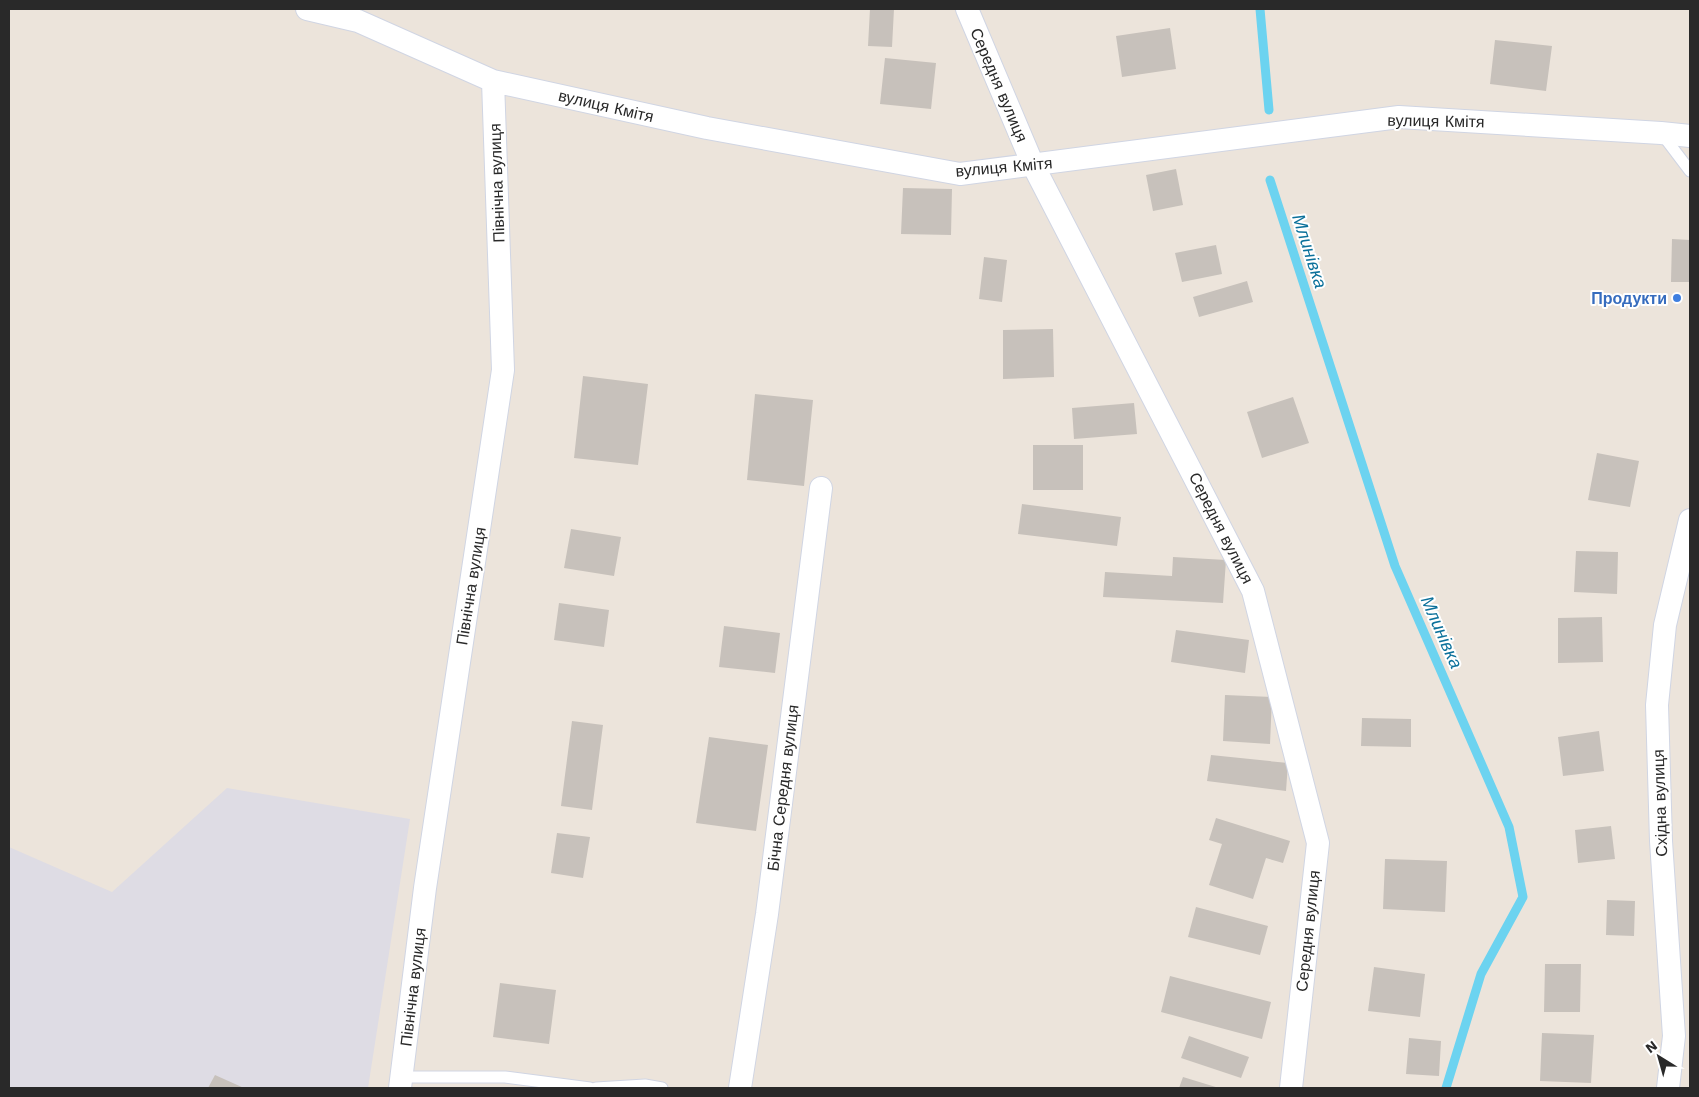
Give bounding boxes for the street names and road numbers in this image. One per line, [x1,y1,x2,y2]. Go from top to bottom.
street label: Середня вулиця [966,25,1032,145]
street label: вулиця Кмітя [556,86,656,126]
street label: вулиця Кмітя [1387,111,1485,131]
street label: Північна вулиця [485,123,509,243]
street label: вулиця Кмітя [955,153,1053,181]
street label: Середня вулиця [1185,469,1257,587]
street label: Північна вулиця [452,526,490,646]
street label: Бічна Середня вулиця [763,704,803,872]
street label: Східна вулиця [1649,749,1671,857]
street label: Середня вулиця [1292,869,1324,993]
street label: Північна вулиця [396,927,430,1047]

